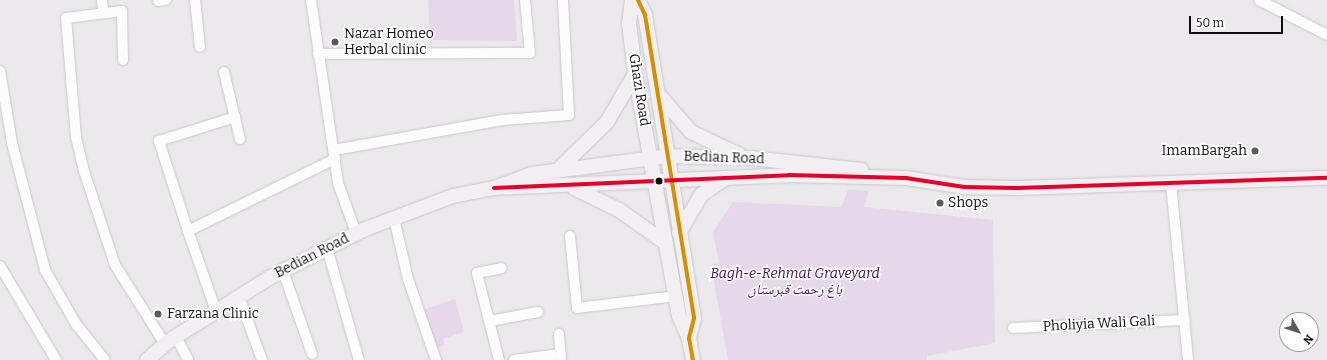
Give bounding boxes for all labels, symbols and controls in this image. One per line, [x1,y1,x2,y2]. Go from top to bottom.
scale bar [1191,8,1285,34]
text: 50 m [1196,16,1224,30]
place label: Nazar Homeo Herbal clinic [344,26,434,58]
marker: Nazar Homeo Herbal clinic [329,36,341,48]
street label: Ghazi Road [625,53,653,127]
place label: ImamBargah [1161,143,1247,159]
marker: ImamBargah [1250,146,1260,156]
street label: Bedian Road [683,148,765,168]
unlabelled marker [654,176,664,186]
place label: Shops [948,195,988,211]
marker: Shops [935,198,945,208]
street label: Bedian Road [272,230,352,282]
park label: Bagh-e-Rehmat Graveyard باغ رحمت قبرستان [710,266,880,298]
place label: Farzana Clinic [167,306,259,322]
marker: Farzana Clinic [152,308,164,320]
north arrow [1279,312,1319,352]
street label: Pholiyia Wali Gali [1042,313,1156,335]
text: N [1300,332,1316,347]

